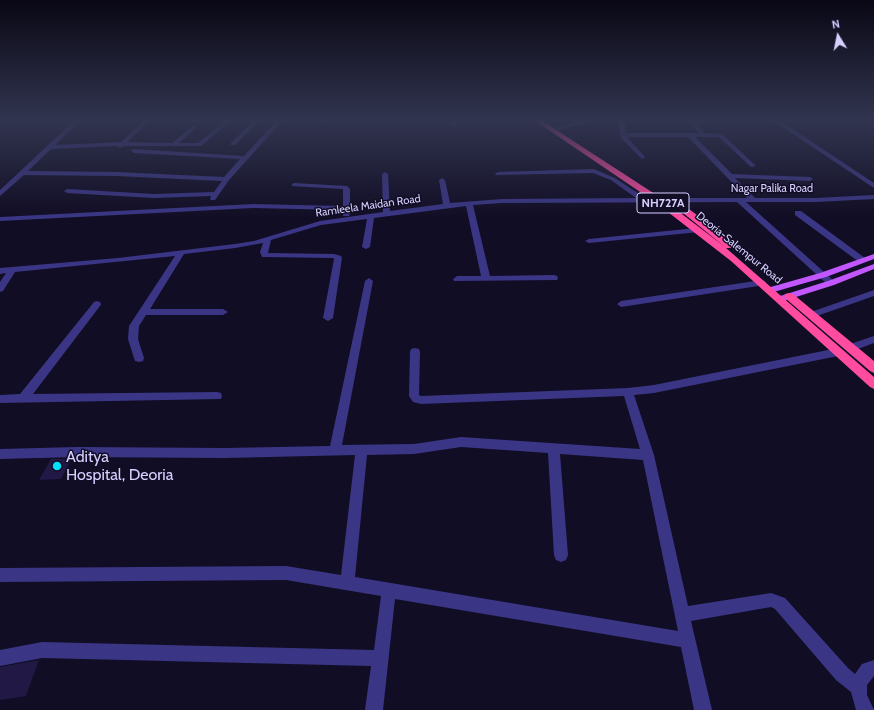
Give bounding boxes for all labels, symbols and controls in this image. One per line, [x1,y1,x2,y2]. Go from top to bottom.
north arrow [818,16,858,56]
text: N [831,17,841,32]
street label: Nagar Palika Road [731,182,813,196]
street label: Ramleela Maidan Road [315,192,421,220]
road number: NH727A [637,193,689,213]
street label: Deoria-Salempur Road [693,209,785,287]
place label: Aditya Hospital, Deoria [66,447,173,485]
marker: Aditya Hospital, Deoria [51,460,63,472]

